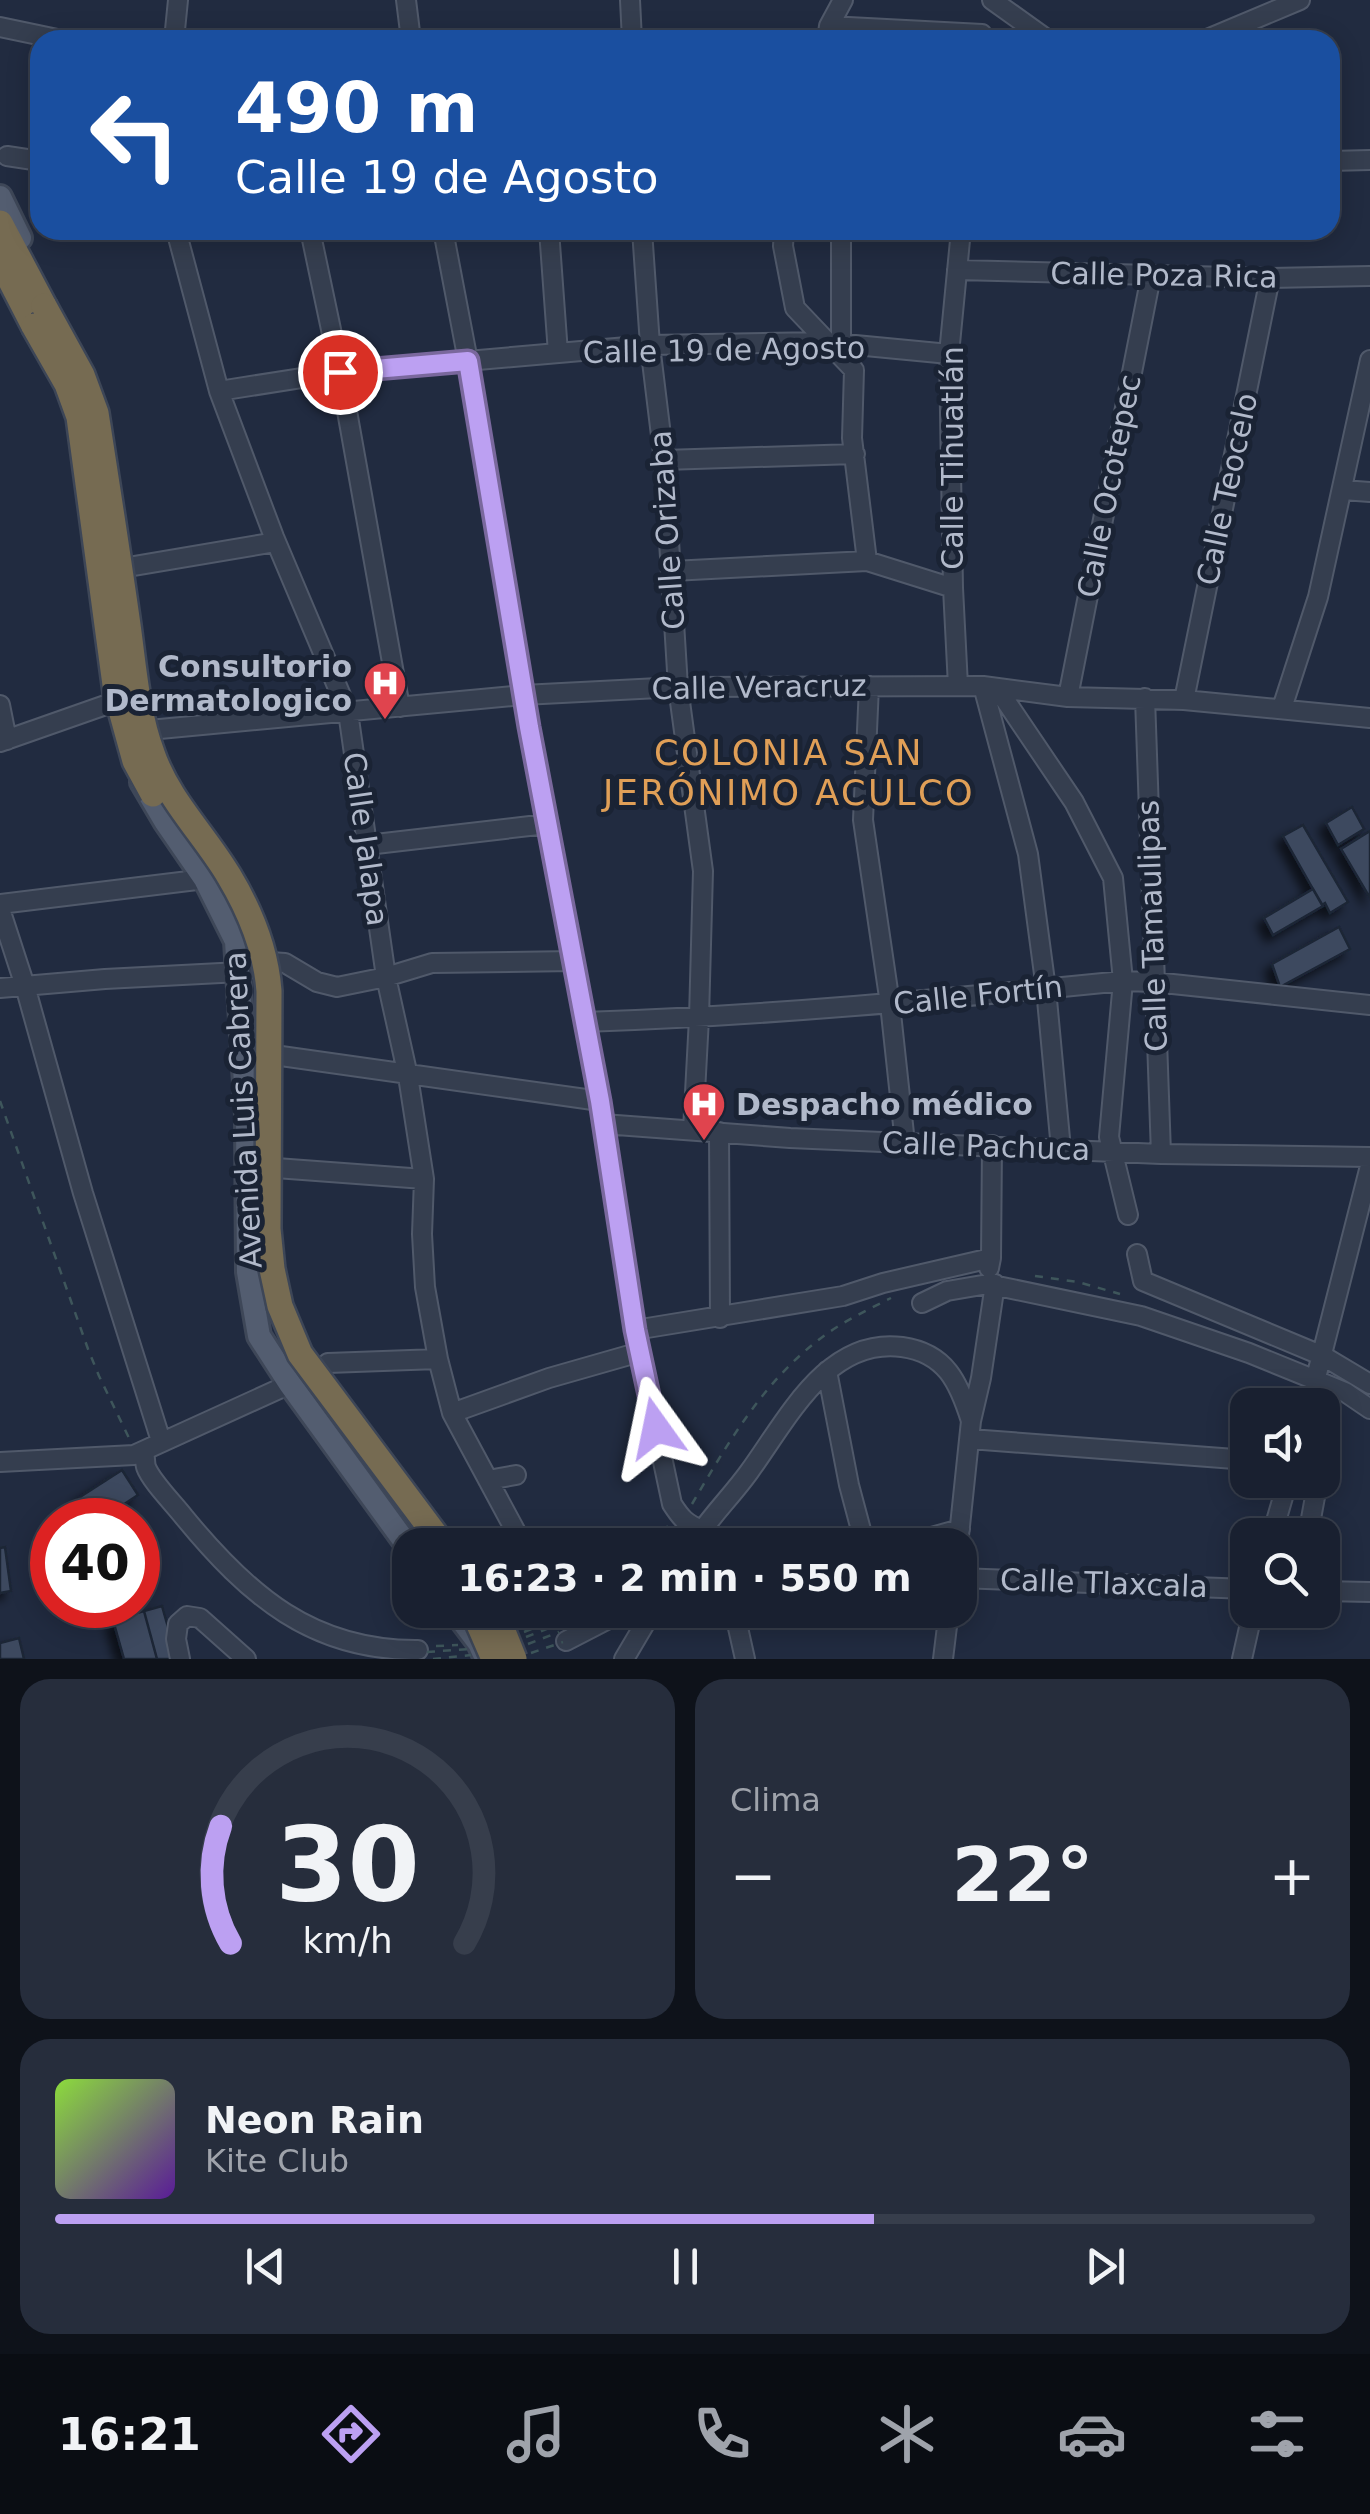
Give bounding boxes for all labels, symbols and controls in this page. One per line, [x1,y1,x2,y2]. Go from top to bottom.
text: 490 m [235,67,478,149]
icon: left [70,70,200,200]
text: Calle 19 de Agosto [235,151,659,204]
street label: Calle Poza Rica [1050,256,1278,294]
pin [298,330,383,415]
street label: Calle 19 de Agosto [583,330,865,370]
icon: arrive [313,345,368,400]
street label: Calle Tihuatlán [935,346,970,570]
street label: Calle Ocotepec [1070,371,1148,601]
street label: Calle Teocelo [1190,390,1264,588]
street label: Calle Orizaba [643,429,691,631]
place label: Consultorio Dermatologico [104,649,352,718]
hospital icon: Consultorio Dermatologico [362,660,408,721]
street label: Calle Veracruz [651,668,867,706]
district label: COLONIA SAN JERÓNIMO ACULCO [601,733,975,813]
street label: Calle Jalapa [336,750,396,928]
street label: Calle Tamaulipas [1130,799,1174,1053]
street label: Avenida Luis Cabrera [217,951,269,1269]
street label: Calle Fortín [892,969,1064,1021]
hospital icon: Despacho médico [681,1081,727,1142]
place label: Despacho médico [736,1087,1033,1122]
street label: Calle Pachuca [881,1125,1091,1167]
position arrow [604,1376,708,1480]
map controls [1230,1388,1340,1628]
button: sound [1230,1388,1340,1498]
speed limit sign: 40 [30,1498,160,1628]
button: search [1230,1518,1340,1628]
text: 16:23 · 2 min · 550 m [457,1556,912,1600]
street label: Calle Tlaxcala [1000,1562,1208,1604]
text: Clima [730,1781,821,1819]
text: 30 [275,1804,420,1926]
text: 22° [952,1831,1093,1919]
text: − [730,1844,776,1908]
text: + [1269,1844,1315,1908]
text: km/h [302,1920,393,1961]
text: Neon Rain [205,2098,424,2142]
text: Kite Club [205,2142,349,2180]
icon: previous [238,2239,293,2294]
icon: pause [658,2239,713,2294]
icon: next [1078,2239,1133,2294]
icon: directions [316,2399,386,2469]
icon: music [501,2399,571,2469]
icon: phone [687,2399,757,2469]
icon: climate [872,2399,942,2469]
icon: car [1057,2399,1127,2469]
icon: filters [1242,2399,1312,2469]
text: 16:21 [58,2408,201,2461]

